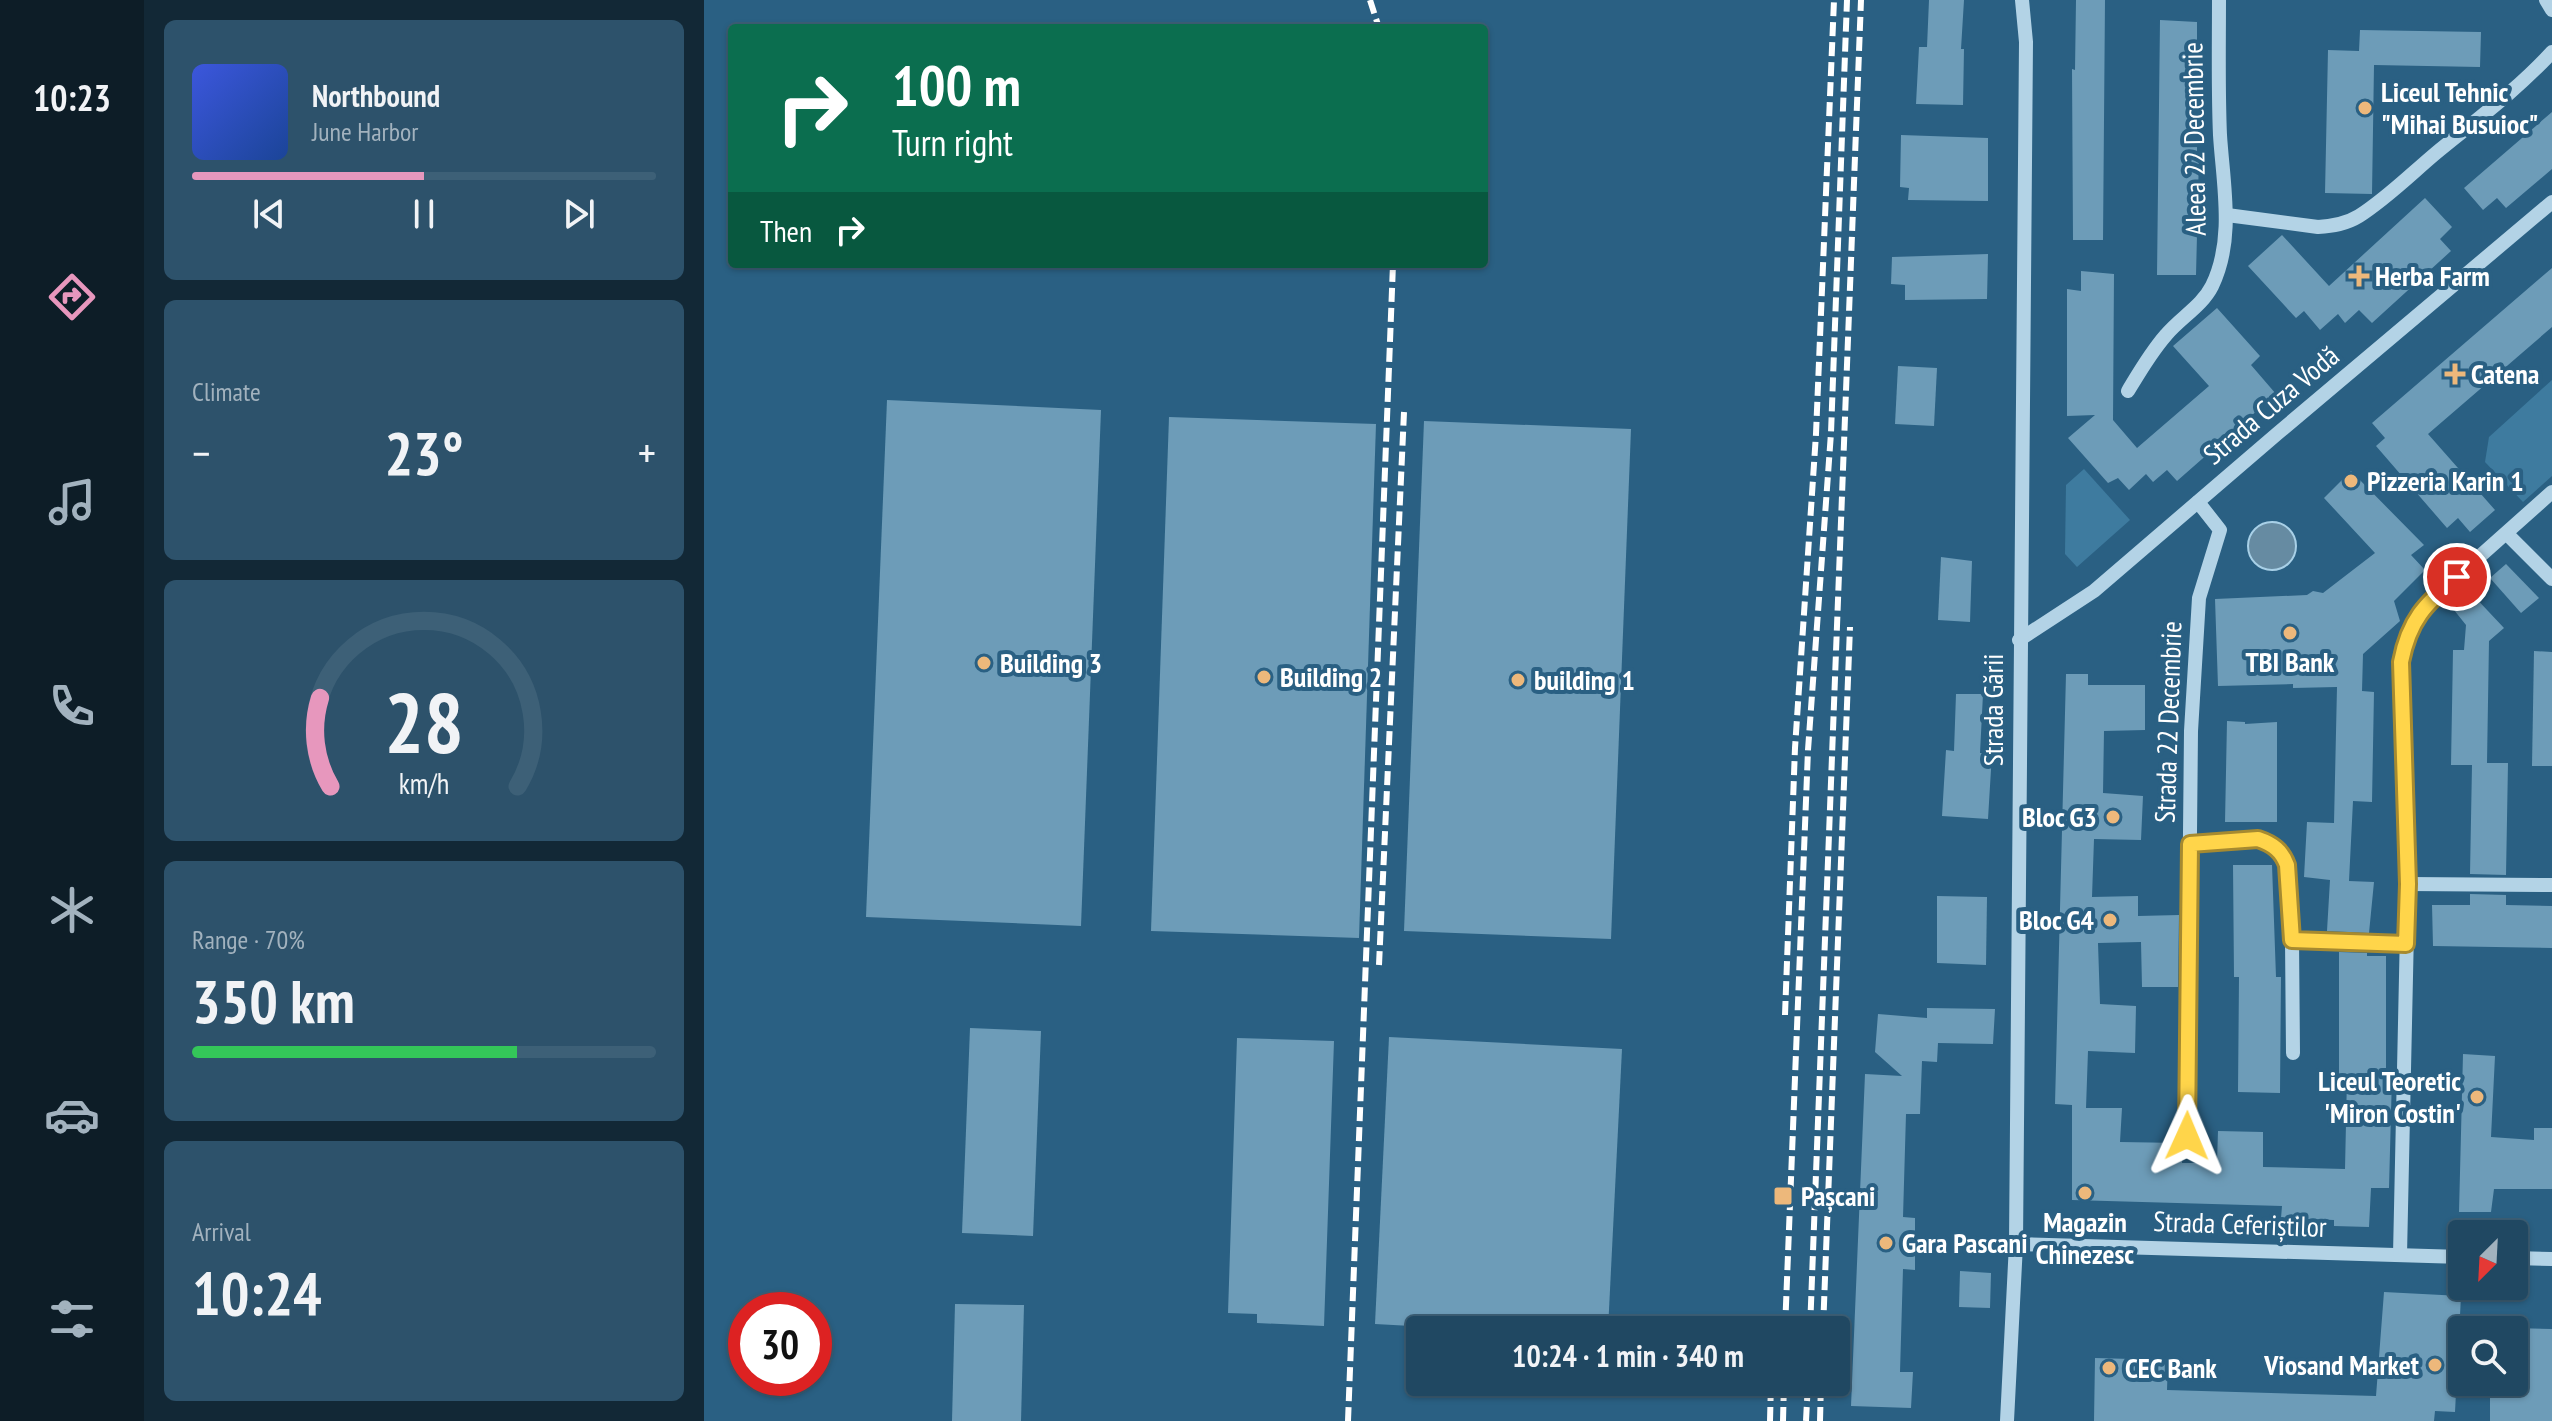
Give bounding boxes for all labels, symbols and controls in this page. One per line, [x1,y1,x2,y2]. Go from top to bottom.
street label: Aleea 22 Decembrie [2173,42,2214,236]
text: 100 m [892,49,1021,121]
icon: right [760,56,864,160]
place label: Liceul Tehnic "Mihai Busuioc" [2381,73,2538,142]
text: 10:23 [33,74,111,121]
text: Northbound [312,76,440,115]
marker: Liceul Tehnic "Mihai Busuioc" [2356,99,2374,117]
text: June Harbor [312,115,418,148]
text: Turn right [892,119,1013,166]
icon: previous [247,192,291,236]
icon: pause [402,192,446,236]
icon: next [557,192,601,236]
icon: right [828,208,872,252]
text: Then [760,211,812,250]
place label: Herba Farm [2375,257,2490,294]
marker: Herba Farm [2350,267,2368,285]
icon: directions [44,269,100,325]
street label: Strada Cuza Vodă [2195,337,2346,472]
place label: Catena [2471,355,2539,392]
marker: Catena [2446,365,2464,383]
text: Climate [192,375,261,408]
text: 23° [384,414,464,492]
text: − [192,424,210,481]
text: + [638,424,656,481]
place label: Pizzeria Karin 1 [2367,462,2524,499]
marker: Pizzeria Karin 1 [2342,472,2360,490]
icon: music [44,474,100,530]
pin [2423,543,2491,611]
icon: arrive [2435,555,2479,599]
street label: Strada 22 Decembrie [2145,621,2190,823]
marker: TBI Bank [2281,624,2299,642]
place label: TBI Bank [2246,643,2335,680]
place label: Building 3 [1000,644,1102,681]
marker: Building 3 [975,654,993,672]
street label: Strada Gării [1974,654,2011,766]
place label: Building 2 [1280,658,1382,695]
place label: building 1 [1534,661,1635,698]
text: 28 [384,667,464,775]
marker: Building 2 [1255,668,1273,686]
marker: building 1 [1509,671,1527,689]
icon: phone [44,678,100,734]
text: km/h [399,765,449,802]
place label: Bloc G3 [2022,798,2097,835]
marker: Bloc G3 [2104,808,2122,826]
icon: climate [44,882,100,938]
place label: Bloc G4 [2019,901,2095,938]
marker: Bloc G4 [2101,911,2119,929]
text: Range · 70% [192,923,305,956]
text: 350 km [192,962,355,1040]
place label: Liceul Teoretic 'Miron Costin' [2318,1062,2461,1131]
icon: car [44,1087,100,1143]
marker: Liceul Teoretic 'Miron Costin' [2468,1088,2486,1106]
position arrow [2145,1094,2229,1178]
place label: Pașcani [1801,1177,1875,1214]
marker: Magazin Chinezesc [2076,1184,2094,1202]
marker: Pașcani [1772,1185,1794,1207]
street label: Strada Ceferiștilor [2153,1202,2328,1245]
place label: Magazin Chinezesc [2036,1203,2134,1272]
text: Arrival [192,1215,251,1248]
north arrow [2448,1220,2528,1300]
map controls [2448,1220,2528,1396]
place label: Gara Pascani [1902,1224,2027,1261]
marker: Gara Pascani [1877,1234,1895,1252]
text: 10:24 [192,1254,322,1332]
icon: filters [44,1291,100,1347]
speed limit sign: 30 [728,1292,832,1396]
button: search [2448,1316,2528,1396]
text: 10:24 · 1 min · 340 m [1512,1336,1744,1375]
place label: Viosand Market [2263,1346,2419,1383]
place label: CEC Bank [2125,1349,2217,1386]
marker: Viosand Market [2426,1356,2444,1374]
marker: CEC Bank [2100,1359,2118,1377]

